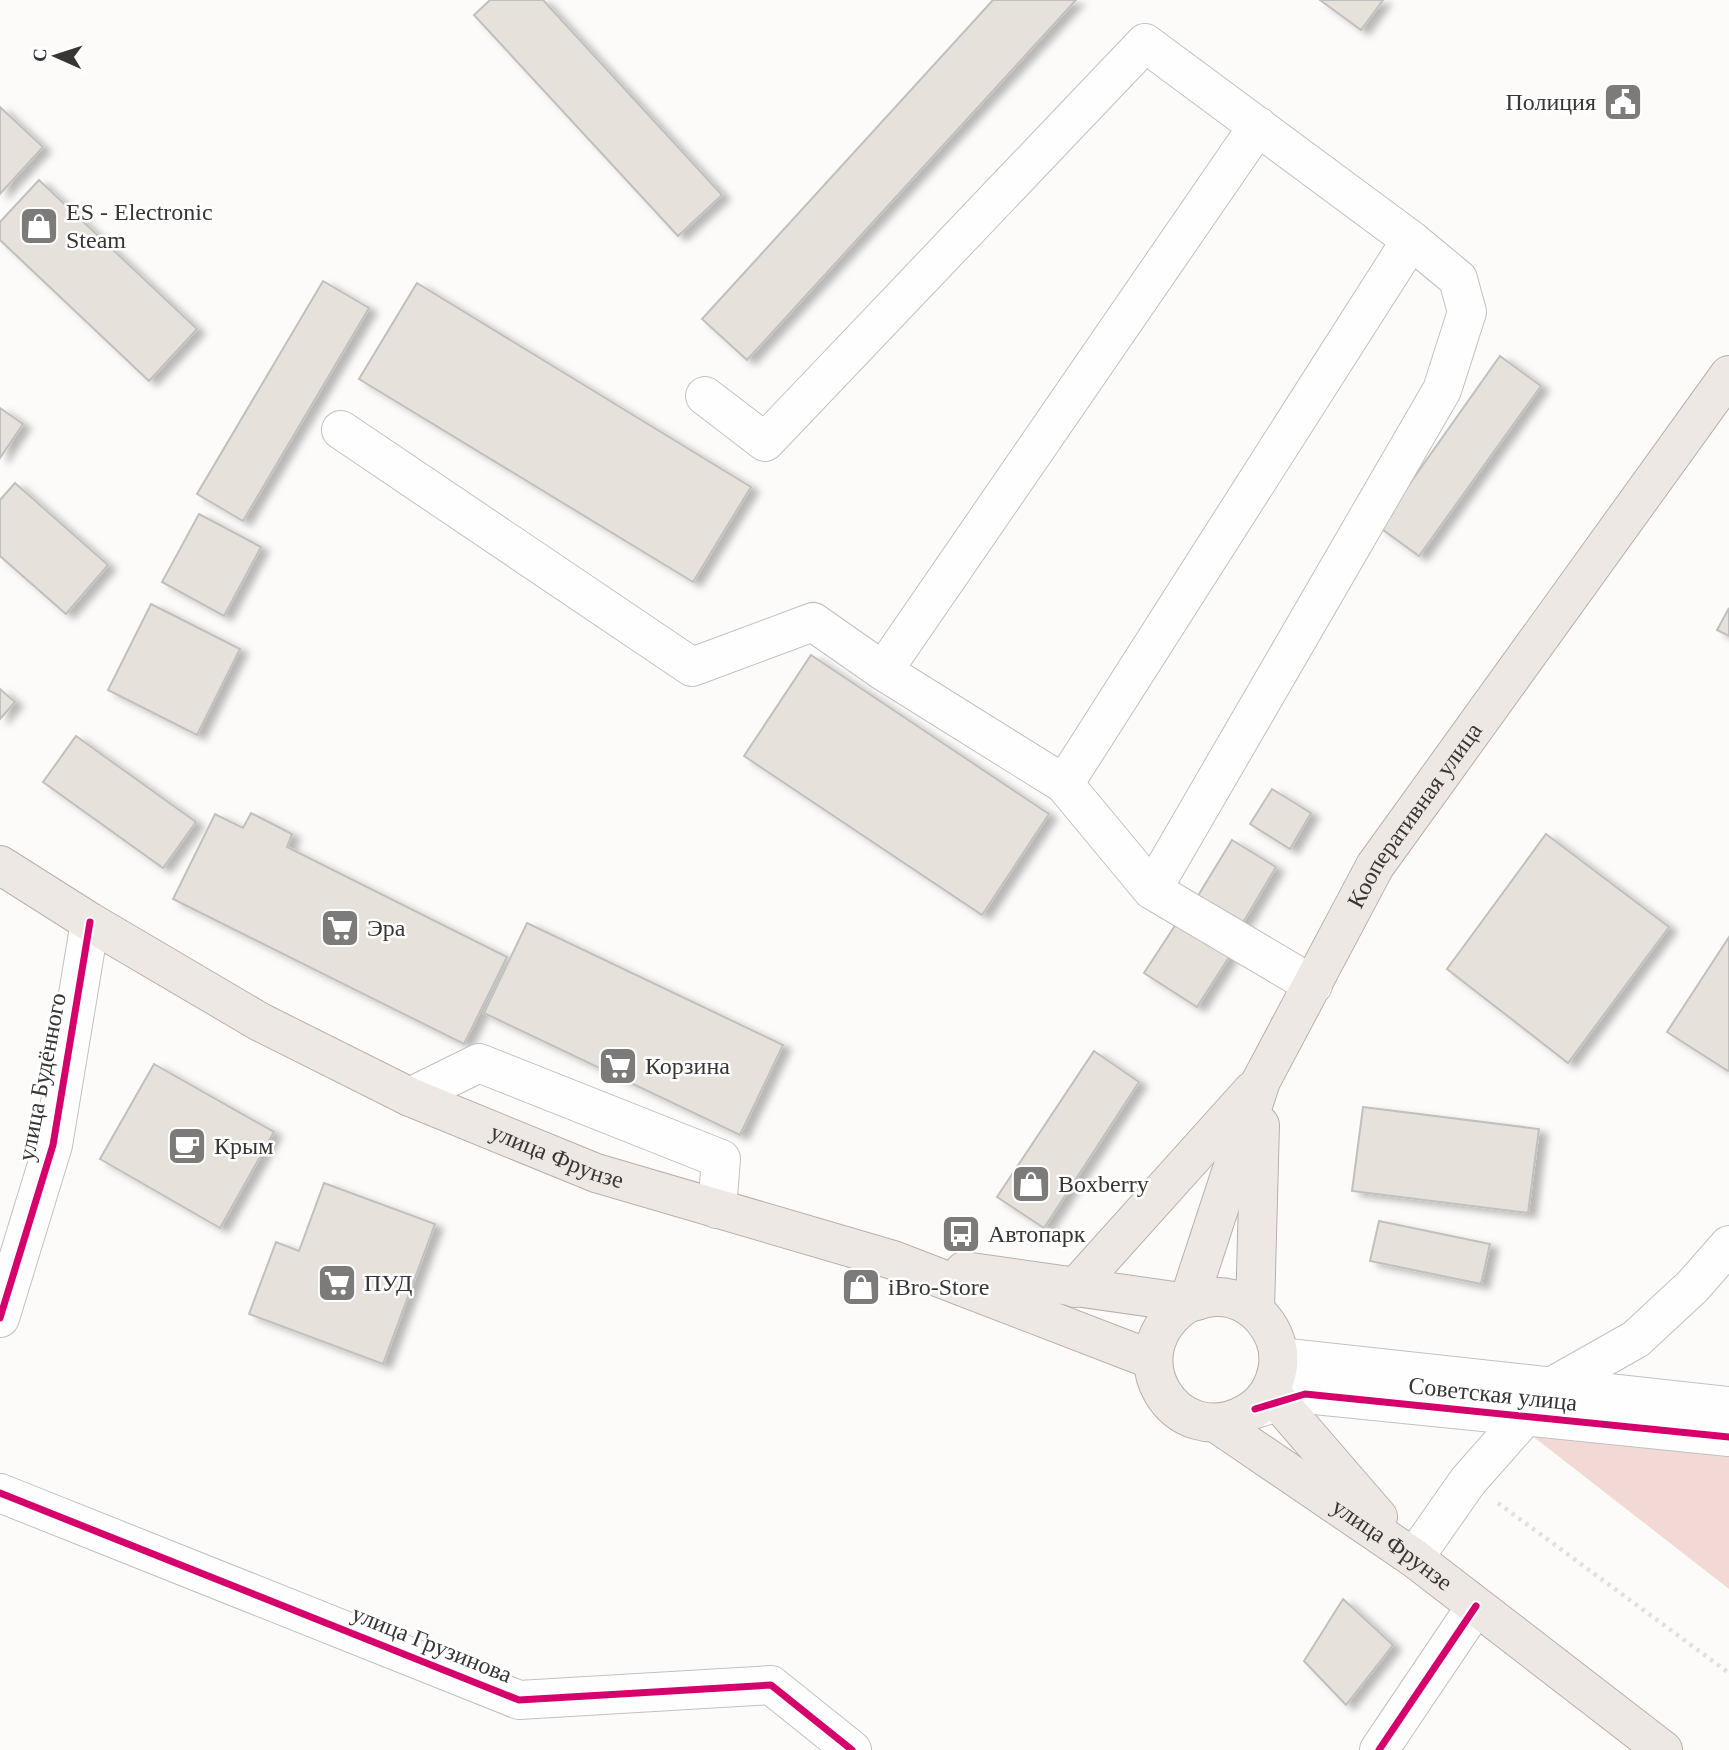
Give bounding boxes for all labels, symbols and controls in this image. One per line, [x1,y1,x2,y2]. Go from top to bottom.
north arrow [21,21,91,91]
text: С [29,48,50,63]
public building icon: Полиция [1602,81,1644,123]
place label: Полиция [1505,89,1596,115]
place label: ES - Electronic Steam [66,199,213,253]
shop icon: ES - Electronic Steam [18,205,60,247]
street label: Кооперативная улица [1342,717,1487,912]
supermarket icon: Эра [319,907,361,949]
place label: Эра [367,915,406,941]
street label: улица Будённого [13,991,71,1163]
supermarket icon: Корзина [597,1045,639,1087]
place label: Корзина [645,1053,730,1079]
street label: улица Фрунзе [487,1118,627,1193]
cafe icon: Крым [166,1125,208,1167]
place label: Крым [214,1133,273,1159]
shop icon: Boxberry [1010,1163,1052,1205]
place label: Boxberry [1058,1171,1149,1197]
bus stop icon: Автопарк [940,1213,982,1255]
place label: Автопарк [988,1221,1086,1247]
supermarket icon: ПУД [316,1262,358,1304]
shop icon: iBro-Store [840,1266,882,1308]
place label: ПУД [364,1270,412,1296]
place label: iBro-Store [888,1274,989,1300]
street label: Советская улица [1407,1372,1579,1416]
street label: улица Фрунзе [1327,1493,1457,1596]
street label: улица Грузинова [348,1600,516,1688]

